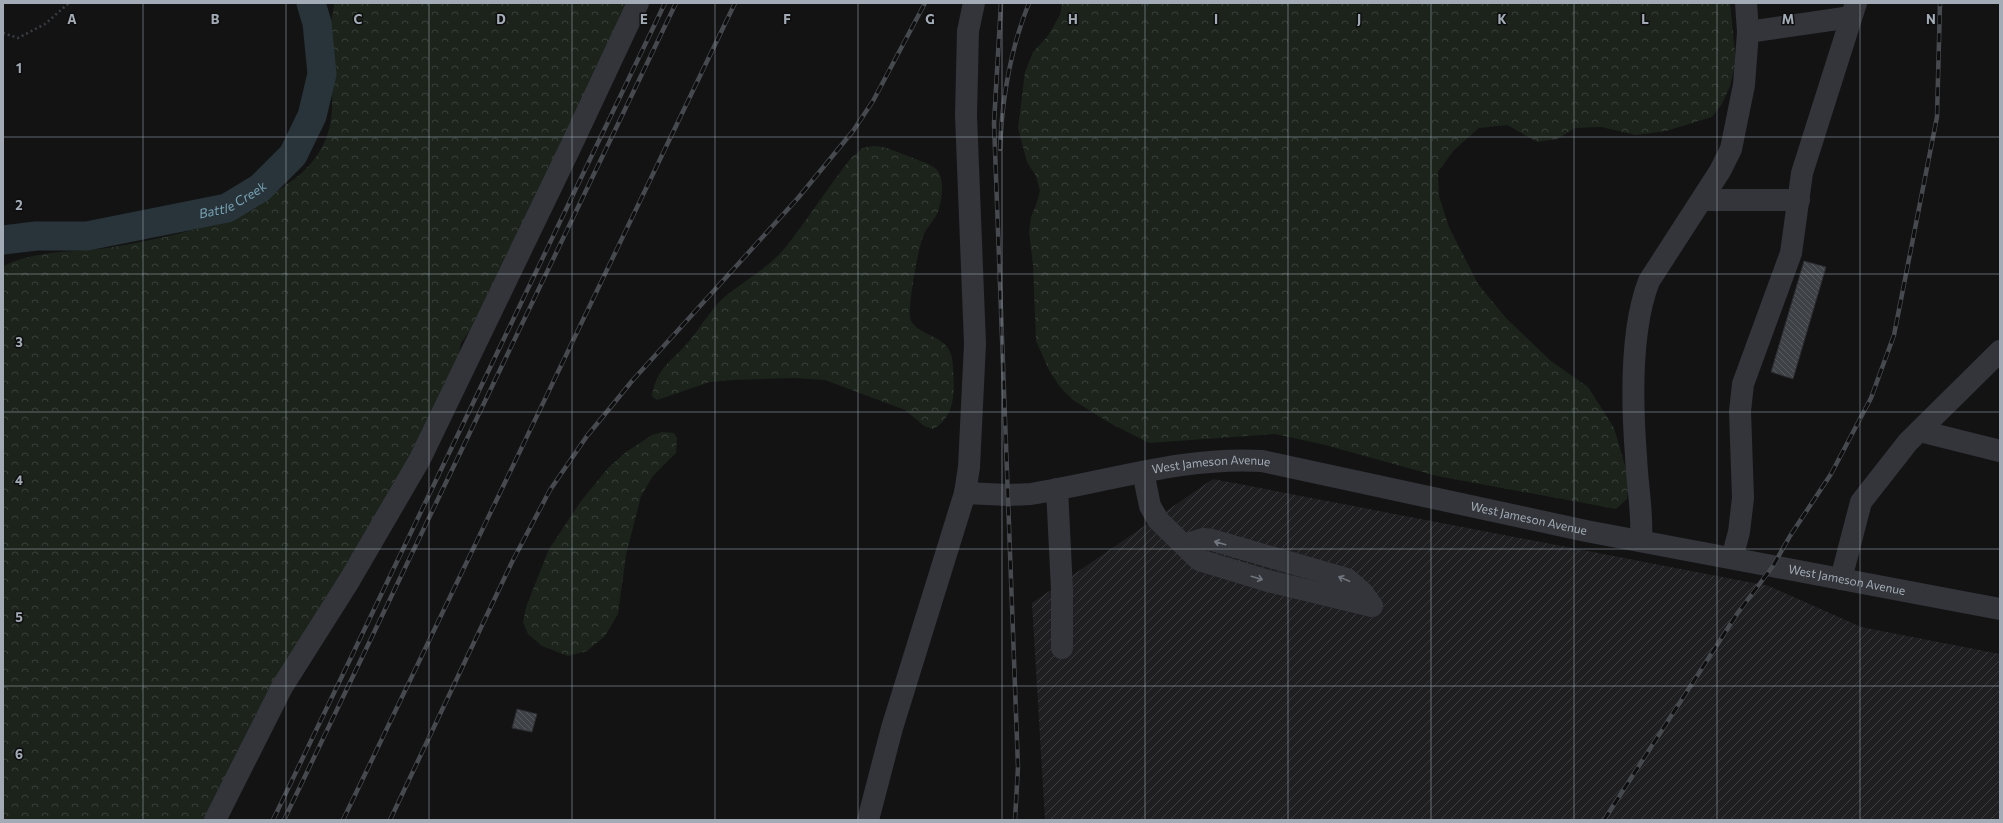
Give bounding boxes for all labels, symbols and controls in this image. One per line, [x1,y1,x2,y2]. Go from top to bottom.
text: A [67,11,77,27]
text: B [211,11,220,27]
text: C [354,11,363,27]
text: D [496,11,506,27]
text: E [640,11,648,27]
text: F [783,11,791,27]
text: G [925,11,935,27]
text: H [1068,11,1078,27]
text: I [1214,11,1218,27]
text: J [1357,11,1361,27]
text: K [1497,11,1507,27]
text: L [1641,11,1649,27]
text: M [1782,11,1794,27]
text: N [1926,11,1936,27]
text: 1 [16,60,22,76]
water label: Battle Creek [197,177,271,221]
text: 2 [15,197,23,213]
text: 3 [15,334,23,350]
street label: West Jameson Avenue [1151,452,1272,476]
text: 4 [15,472,23,488]
street label: West Jameson Avenue [1469,498,1589,537]
one-way arrow [1214,538,1227,546]
street label: West Jameson Avenue [1787,561,1907,597]
one-way arrow [1250,575,1263,582]
one-way arrow [1339,575,1351,583]
text: 5 [15,609,23,625]
text: 6 [15,746,23,762]

